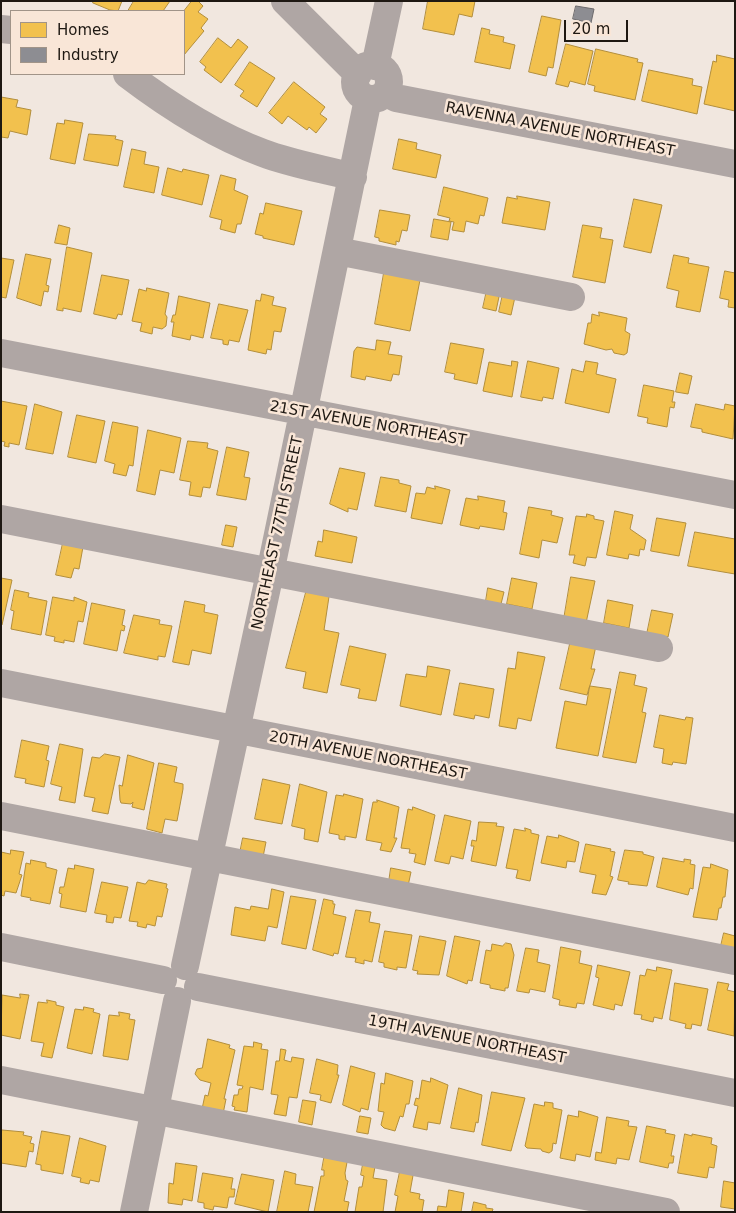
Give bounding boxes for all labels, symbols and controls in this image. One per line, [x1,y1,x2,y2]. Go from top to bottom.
legend [10,10,185,75]
scale bar [566,10,630,42]
text: 20 m [572,20,610,38]
text: Homes [57,21,109,39]
text: Industry [57,46,119,64]
street label: RAVENNA AVENUE NORTHEAST [444,99,676,161]
street label: 21ST AVENUE NORTHEAST [268,398,468,450]
street label: NORTHEAST 77TH STREET [249,435,307,631]
street label: 20TH AVENUE NORTHEAST [268,728,468,784]
street label: 19TH AVENUE NORTHEAST [367,1012,567,1068]

